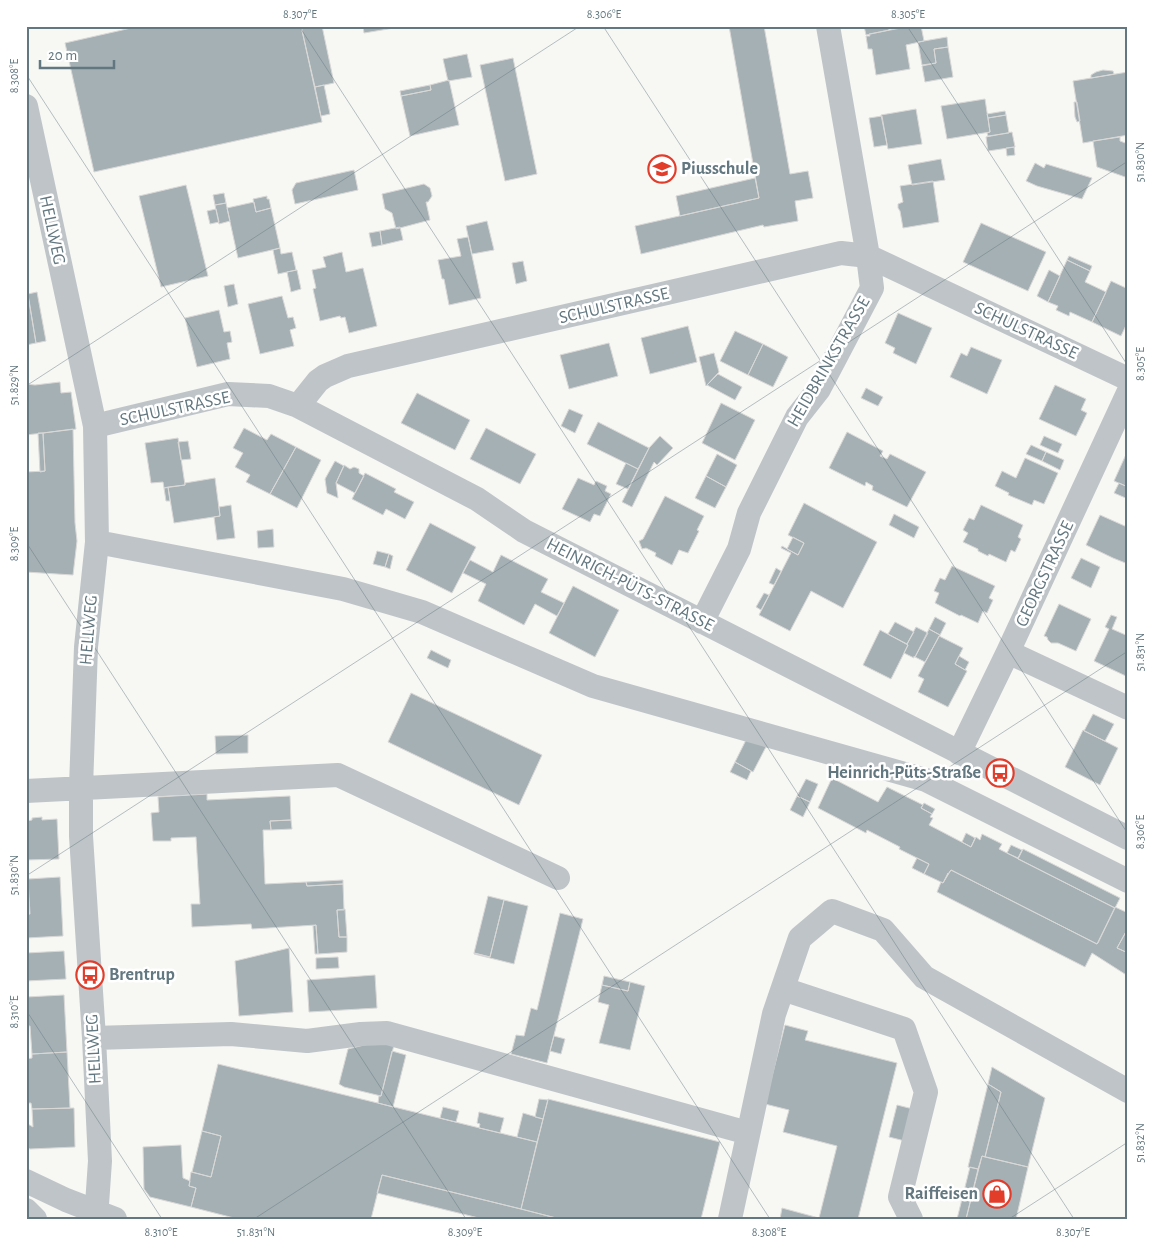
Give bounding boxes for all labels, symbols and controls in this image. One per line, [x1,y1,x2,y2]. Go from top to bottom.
text: 8.307°E [283,8,317,20]
text: 8.306°E [587,8,622,20]
text: 8.305°E [891,8,925,20]
scale bar [40,38,114,70]
text: 20 m [48,48,77,63]
text: 8.308°E [8,58,20,93]
text: 51.830°N [1134,142,1146,182]
school or university icon: Piusschule [647,154,677,184]
place label: Piusschule [681,160,758,178]
street label: HELLWEG [36,194,68,266]
street label: SCHULSTRASSE [557,285,671,327]
street label: HEIDBRINKSTRASSE [784,294,874,430]
street label: SCHULSTRASSE [971,299,1081,363]
text: 8.305°E [1134,347,1146,381]
text: 51.829°N [8,365,20,405]
street label: SCHULSTRASSE [118,388,232,429]
street label: GEORGSTRASSE [1013,518,1077,630]
text: 8.309°E [8,526,20,561]
street label: HEINRICH-PÜTS-STRASSE [543,533,718,635]
street label: HELLWEG [77,594,101,666]
text: 51.831°N [1134,633,1146,671]
bus stop icon: Heinrich-Püts-Straße [985,758,1015,788]
place label: Heinrich-Püts-Straße [827,764,981,782]
text: 8.306°E [1134,814,1146,849]
text: 51.830°N [8,855,20,895]
bus stop icon: Brentrup [75,960,105,990]
place label: Brentrup [109,966,175,984]
text: 8.310°E [8,995,20,1029]
street label: HELLWEG [83,1013,105,1085]
text: 51.832°N [1134,1123,1146,1163]
shop icon: Raiffeisen [982,1179,1012,1209]
place label: Raiffeisen [905,1185,978,1203]
text: 8.310°E [144,1226,178,1238]
text: 51.831°N [237,1226,275,1238]
text: 8.309°E [448,1226,483,1238]
text: 8.308°E [752,1226,787,1238]
text: 8.307°E [1056,1226,1090,1238]

